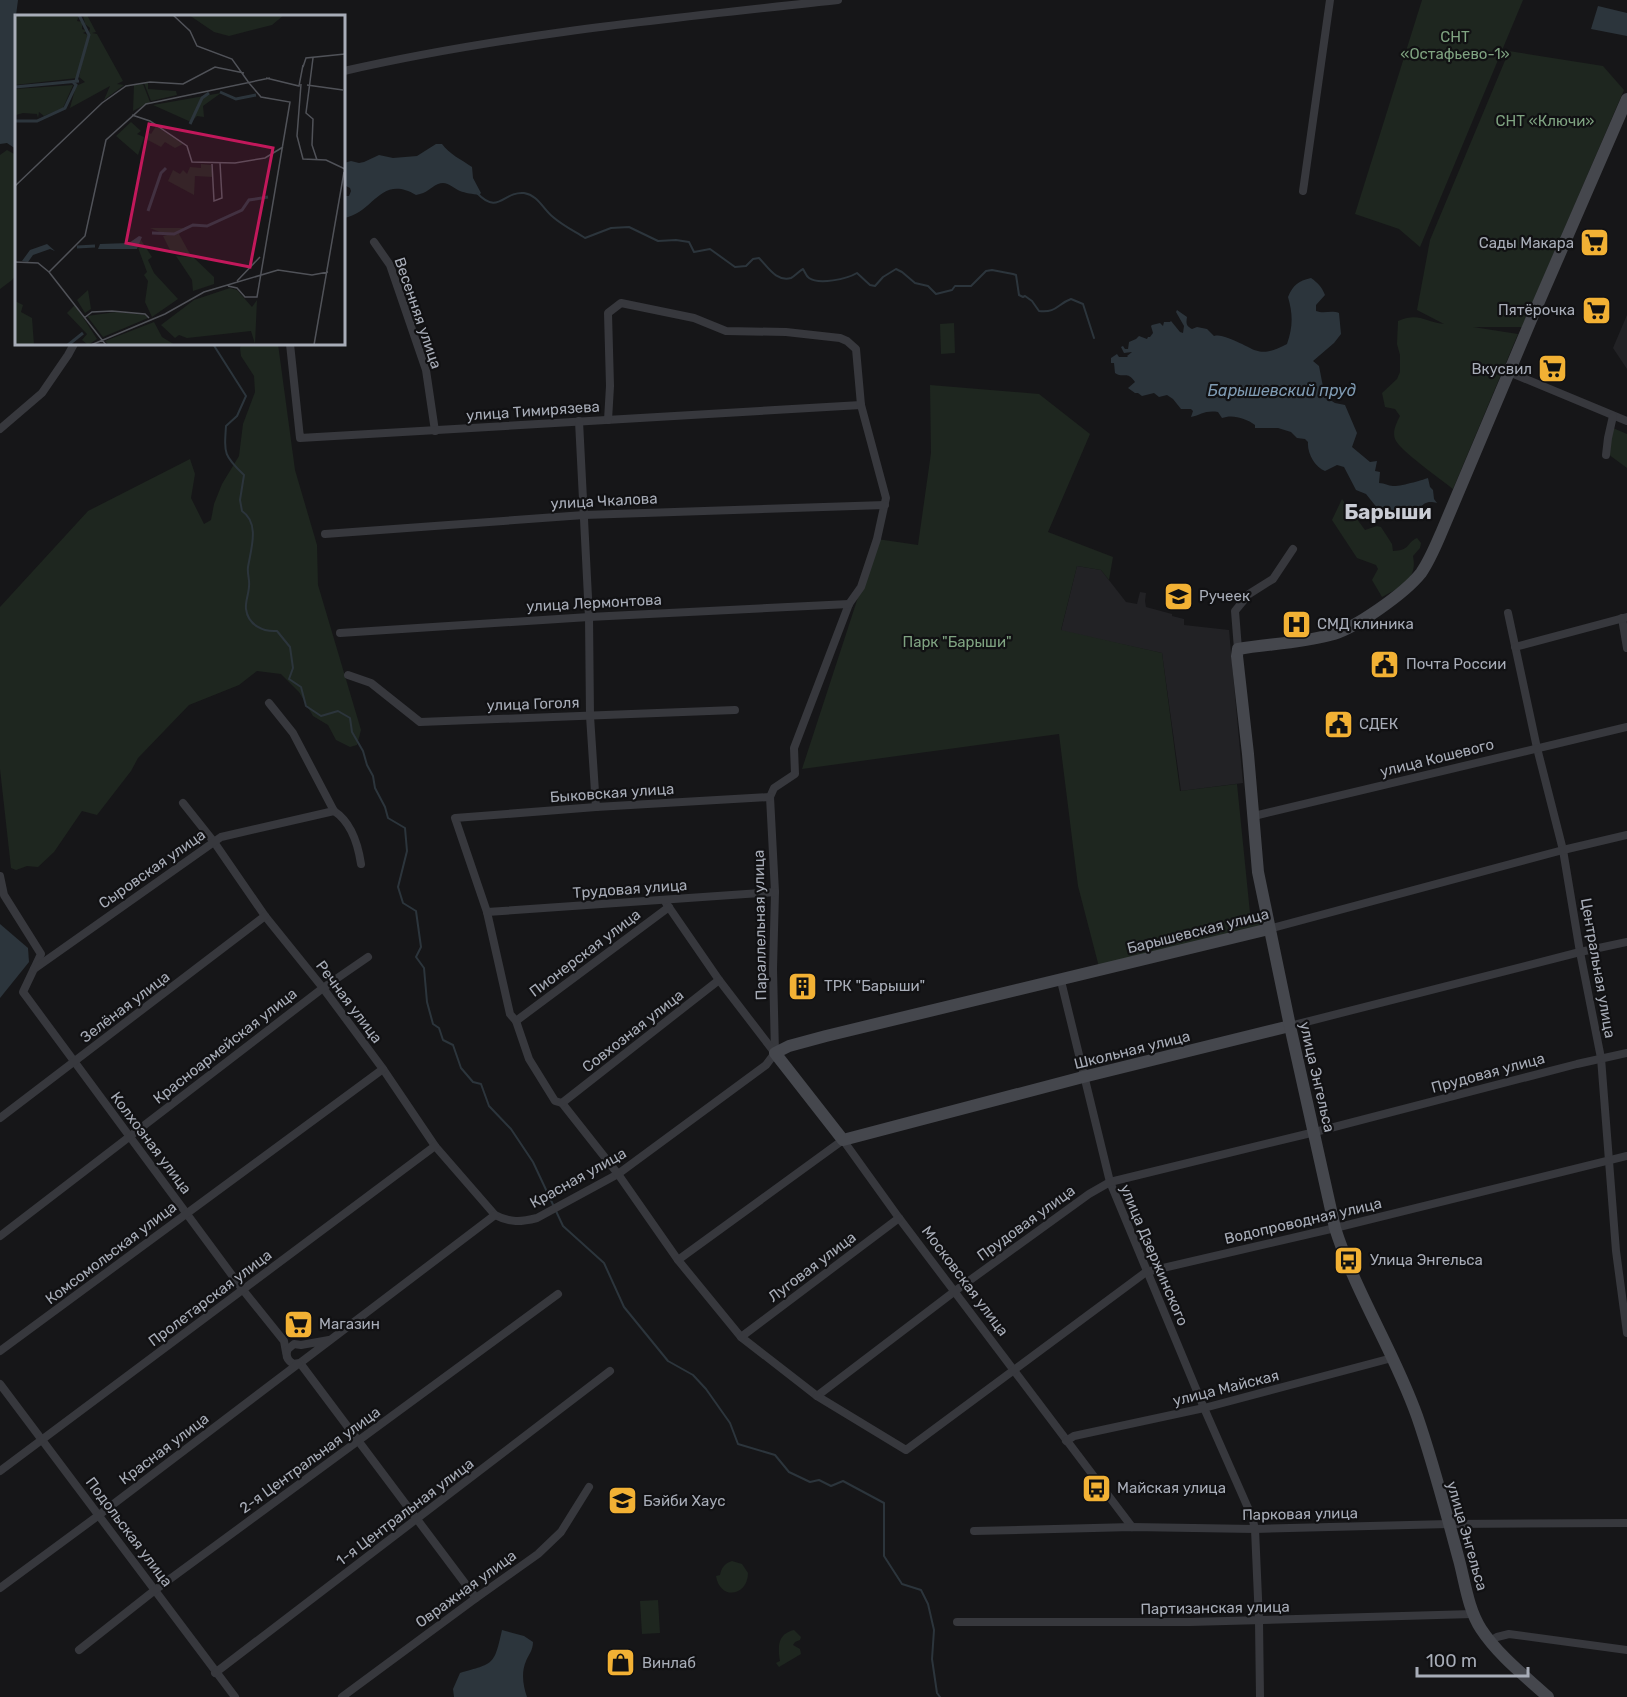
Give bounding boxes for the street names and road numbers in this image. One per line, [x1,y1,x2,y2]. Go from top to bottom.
street label: Весенняя улица [391,255,445,371]
street label: улица Тимирязева [466,397,600,425]
street label: улица Чкалова [550,489,658,513]
street label: улица Лермонтова [526,590,662,616]
street label: улица Гоголя [486,693,580,715]
street label: улица Кошевого [1378,735,1496,781]
street label: Быковская улица [549,780,675,806]
street label: Сыровская улица [95,825,209,913]
street label: Параллельная улица [750,850,770,1000]
street label: Трудовая улица [572,876,688,902]
street label: Центральная улица [1577,897,1619,1039]
street label: Пионерская улица [526,905,644,1001]
street label: Барышевская улица [1125,905,1271,957]
street label: Речная улица [312,957,386,1047]
street label: Зелёная улица [77,968,173,1046]
street label: Красноармейская улица [150,984,300,1108]
street label: Совхозная улица [579,986,687,1076]
street label: улица Энгельса [1296,1020,1338,1134]
street label: Школьная улица [1072,1027,1192,1073]
street label: Прудовая улица [1429,1049,1547,1097]
street label: Колхозная улица [107,1088,195,1198]
street label: Красная улица [527,1144,629,1212]
street label: Прудовая улица [973,1181,1079,1265]
street label: улица Дзержинского [1116,1181,1192,1329]
street label: Водопроводная улица [1222,1194,1384,1248]
street label: Комсомольская улица [42,1198,180,1308]
street label: Московская улица [918,1222,1012,1340]
street label: Луговая улица [764,1228,860,1306]
street label: Пролетарская улица [145,1246,275,1350]
street label: улица Майская [1171,1366,1281,1410]
street label: 2-я Центральная улица [236,1403,384,1517]
street label: Красная улица [116,1409,212,1489]
street label: 1-я Центральная улица [333,1454,477,1570]
street label: Подольская улица [82,1474,176,1590]
street label: улица Энгельса [1443,1479,1491,1593]
street label: Парковая улица [1242,1504,1358,1524]
street label: Овражная улица [412,1546,520,1632]
street label: Партизанская улица [1140,1598,1290,1618]

